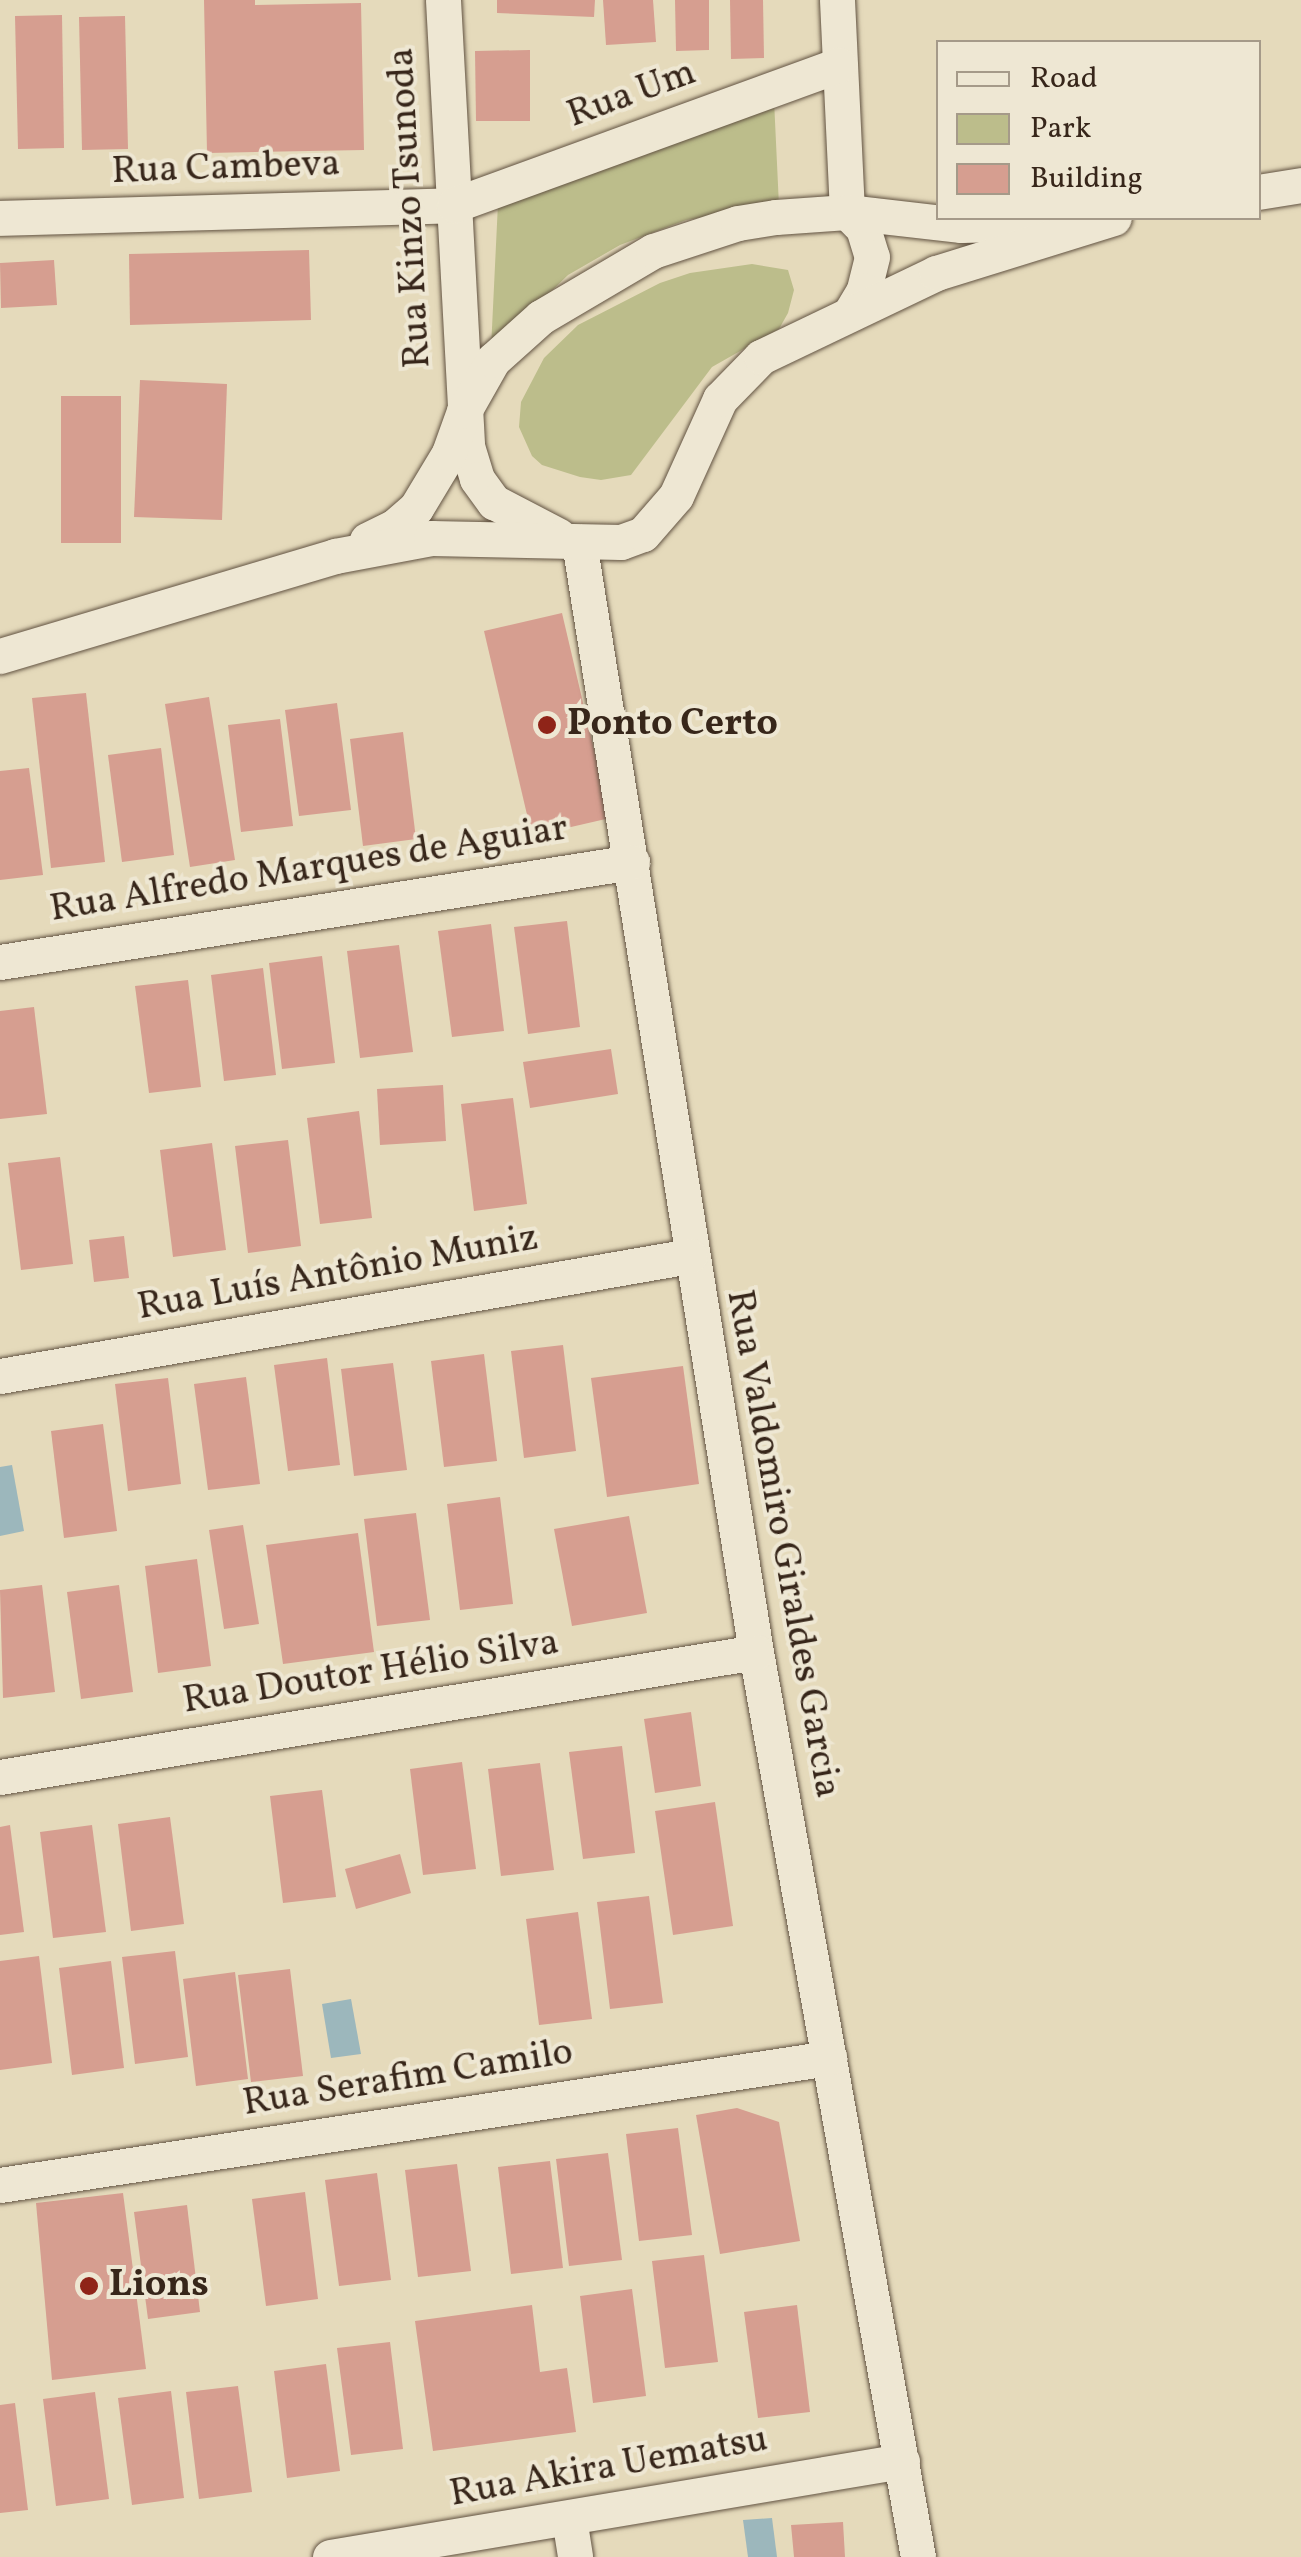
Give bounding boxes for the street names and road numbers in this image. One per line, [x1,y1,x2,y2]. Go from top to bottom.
street label: Rua Kinzo Tsunoda [380,46,442,370]
street label: Rua Um [562,51,702,139]
street label: Rua Cambeva [111,142,341,196]
street label: Rua Alfredo Marques de Aguiar [47,807,571,933]
street label: Rua Luís Antônio Muniz [134,1216,542,1332]
street label: Rua Valdomiro Giraldes Garcia [715,1286,849,1802]
street label: Rua Doutor Hélio Silva [180,1621,562,1725]
street label: Rua Serafim Camilo [240,2030,576,2128]
street label: Rua Akira Uematsu [446,2418,772,2518]

